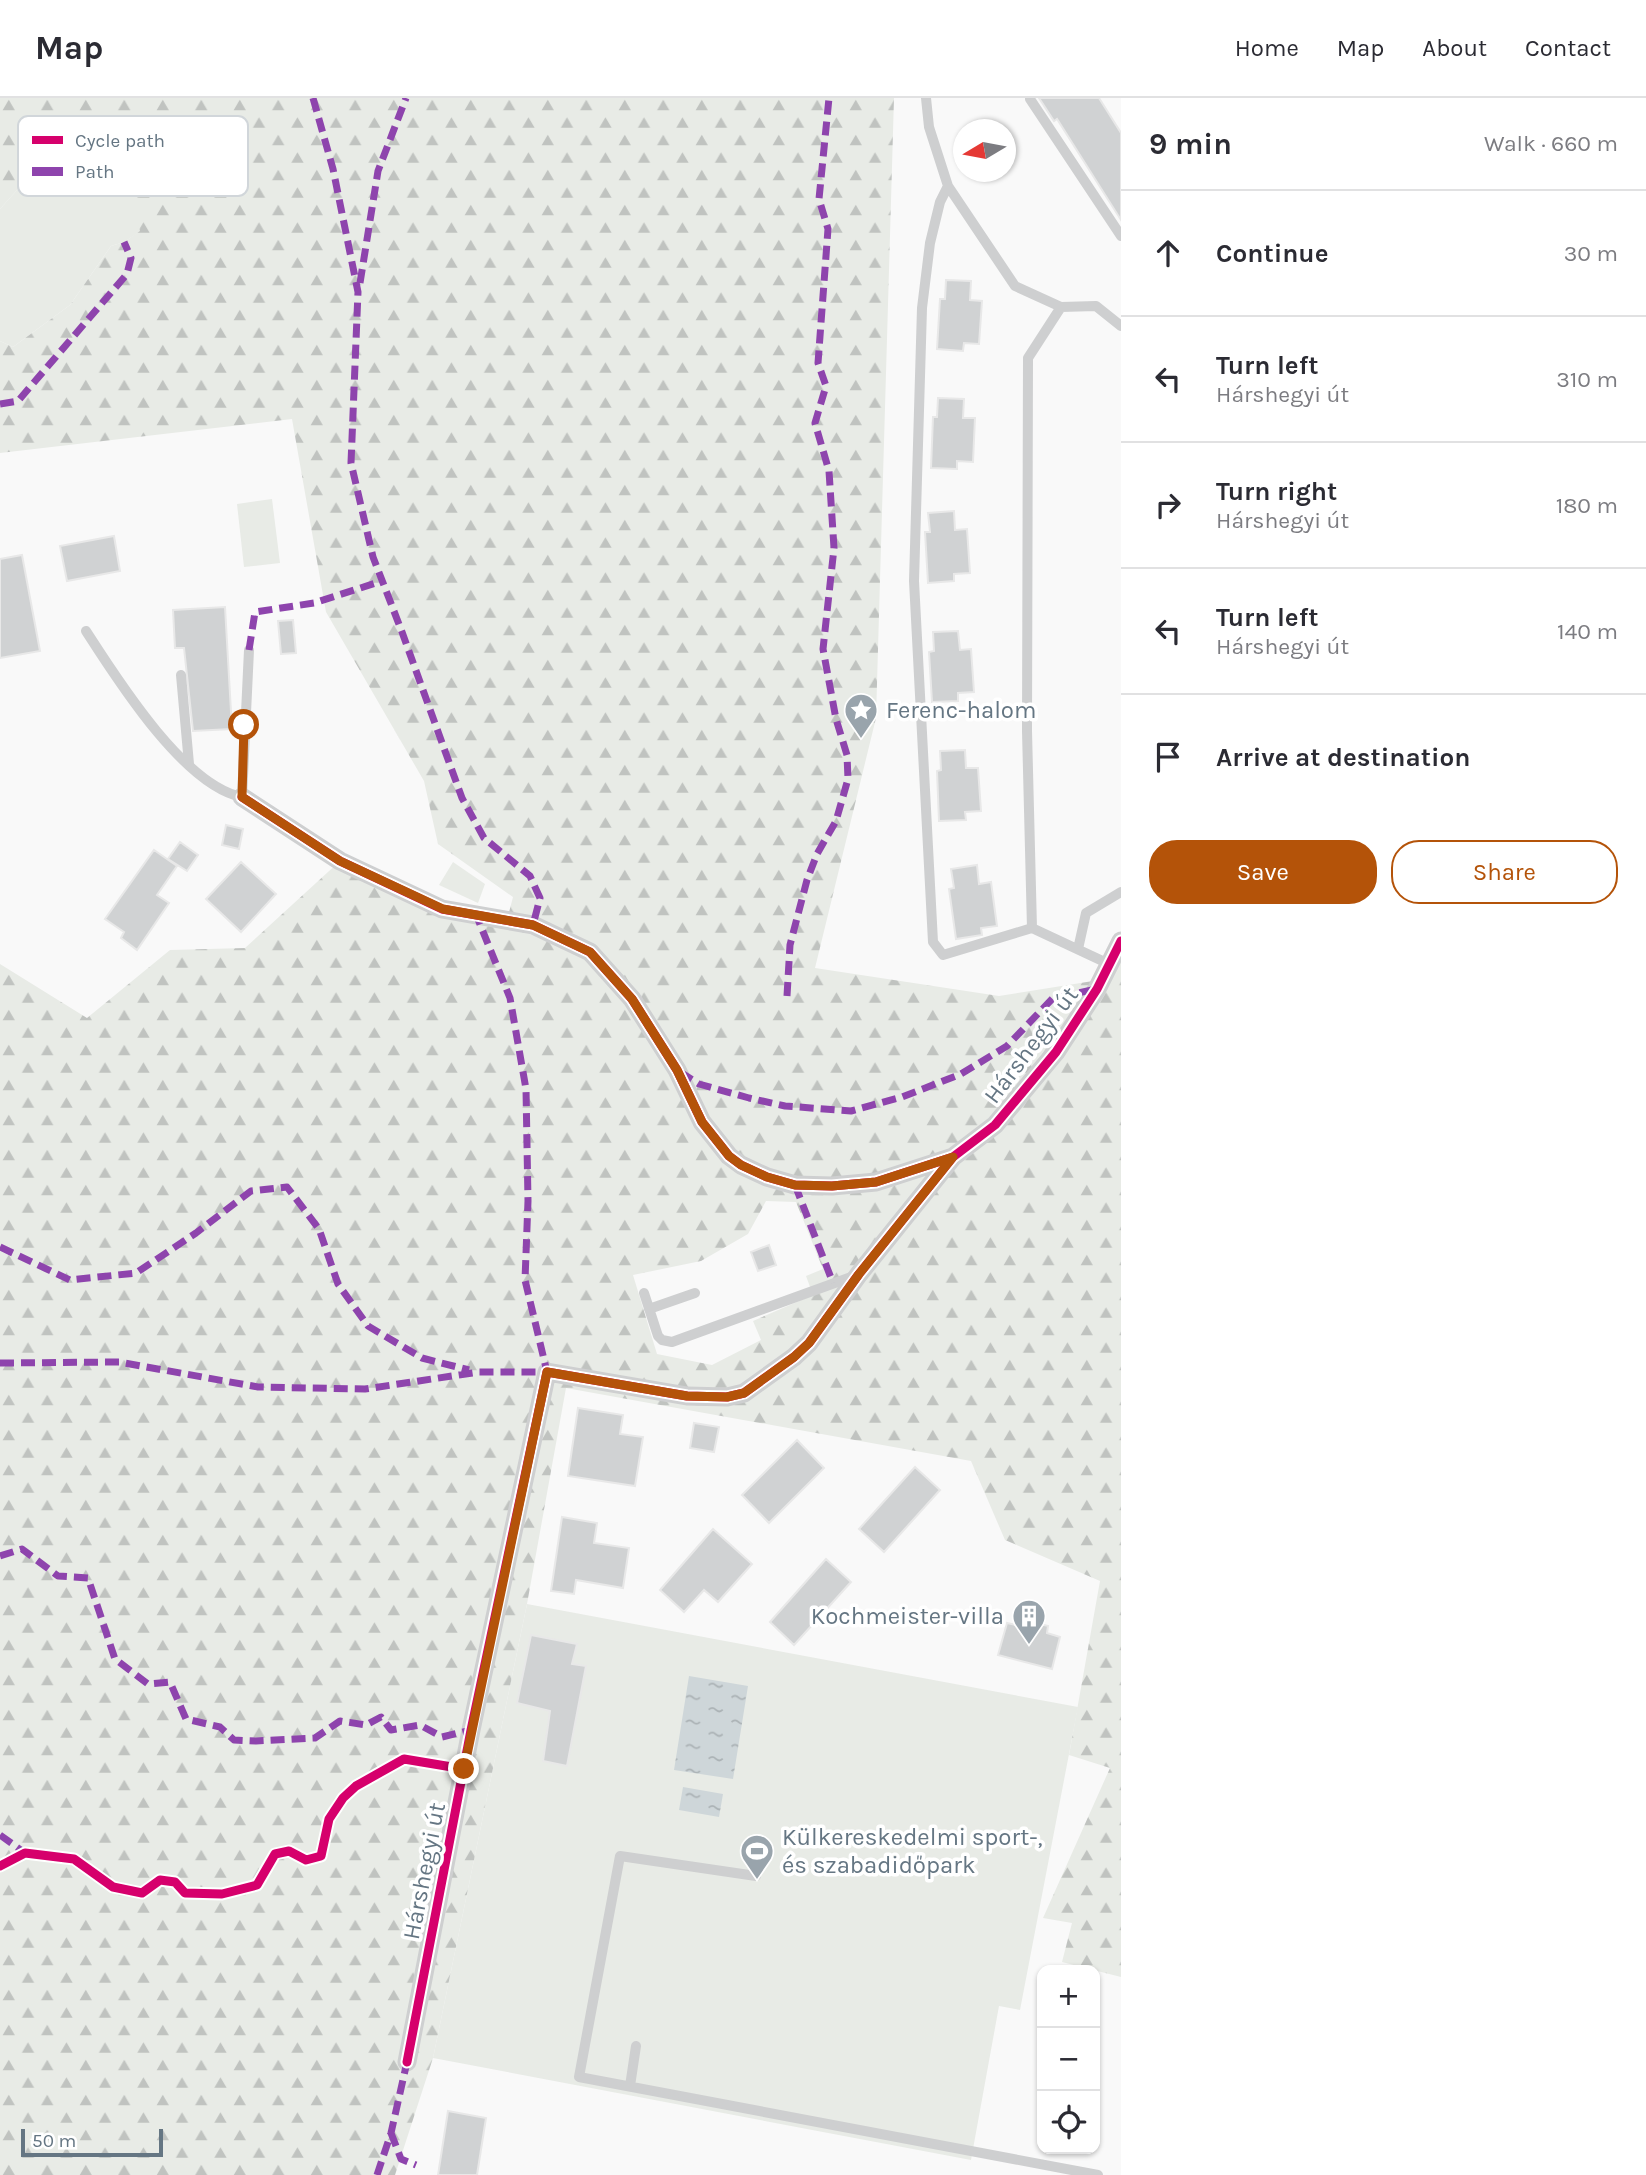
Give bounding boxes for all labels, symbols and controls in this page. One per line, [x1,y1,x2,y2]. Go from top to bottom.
text: Map [35,29,103,67]
text: Home [1235,34,1299,62]
text: Map [1337,34,1384,62]
text: About [1422,34,1487,62]
text: Contact [1525,34,1611,62]
legend [18,116,248,196]
north arrow [953,119,1016,182]
text: 9 min [1149,126,1232,162]
text: Cycle path [75,130,165,152]
text: Walk · 660 m [1484,130,1618,157]
text: Path [75,161,115,183]
icon: ahead [1149,234,1187,272]
text: Continue [1216,238,1328,269]
text: 30 m [1564,240,1618,267]
text: Turn left [1216,350,1318,381]
icon: left [1149,360,1187,398]
text: 310 m [1556,366,1618,393]
text: Hárshegyi út [1216,381,1349,408]
text: Turn right [1216,476,1337,507]
icon: right [1149,486,1187,524]
text: 180 m [1556,492,1618,519]
text: Hárshegyi út [1216,507,1349,534]
text: Turn left [1216,602,1318,633]
icon: left [1149,612,1187,650]
text: 140 m [1557,618,1618,645]
text: Hárshegyi út [1216,633,1349,660]
place icon: Ferenc-halom [842,691,880,740]
place label: Ferenc-halom [886,696,1036,724]
route start [228,709,259,740]
icon: arrive [1149,738,1187,776]
text: Arrive at destination [1216,742,1470,773]
button: Save [1149,840,1377,904]
button: Share [1391,840,1618,904]
street label: Hárshegyi út [978,981,1084,1109]
building icon: Kochmeister-villa [1010,1597,1048,1646]
place label: Kochmeister-villa [811,1602,1004,1630]
route end [448,1753,479,1784]
street label: Hárshegyi út [397,1800,451,1942]
place label: Külkereskedelmi sport-, és szabadidőpark [782,1823,1043,1879]
sports icon: Külkereskedelmi sport-, és szabadidőpark [738,1832,776,1881]
map controls [1037,1965,1100,2154]
button: + [1037,1965,1100,2028]
button: − [1037,2028,1100,2091]
button: locate [1037,2091,1100,2154]
scale bar [21,2126,163,2158]
text: 50 m [32,2130,76,2152]

